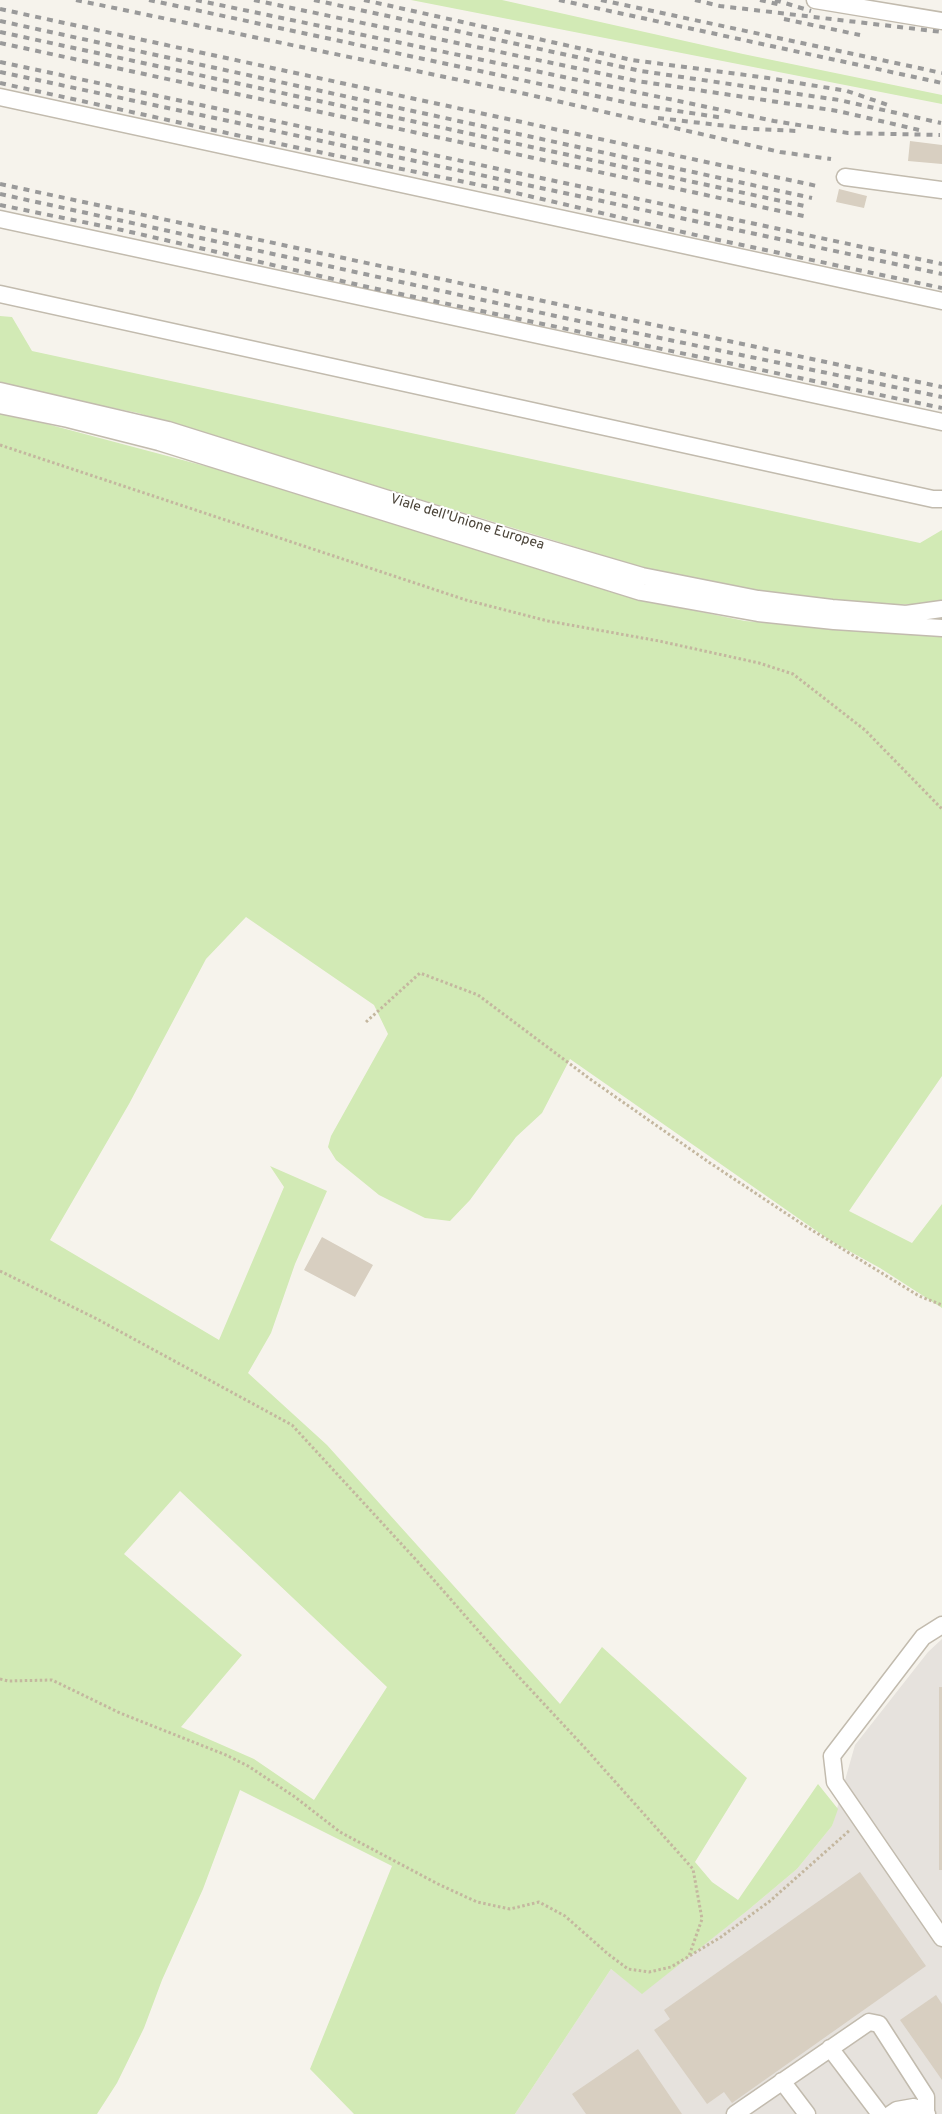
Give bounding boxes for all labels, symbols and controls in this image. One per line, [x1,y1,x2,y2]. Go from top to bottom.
street label: Viale dell'Unione Europea [388,492,546,554]

